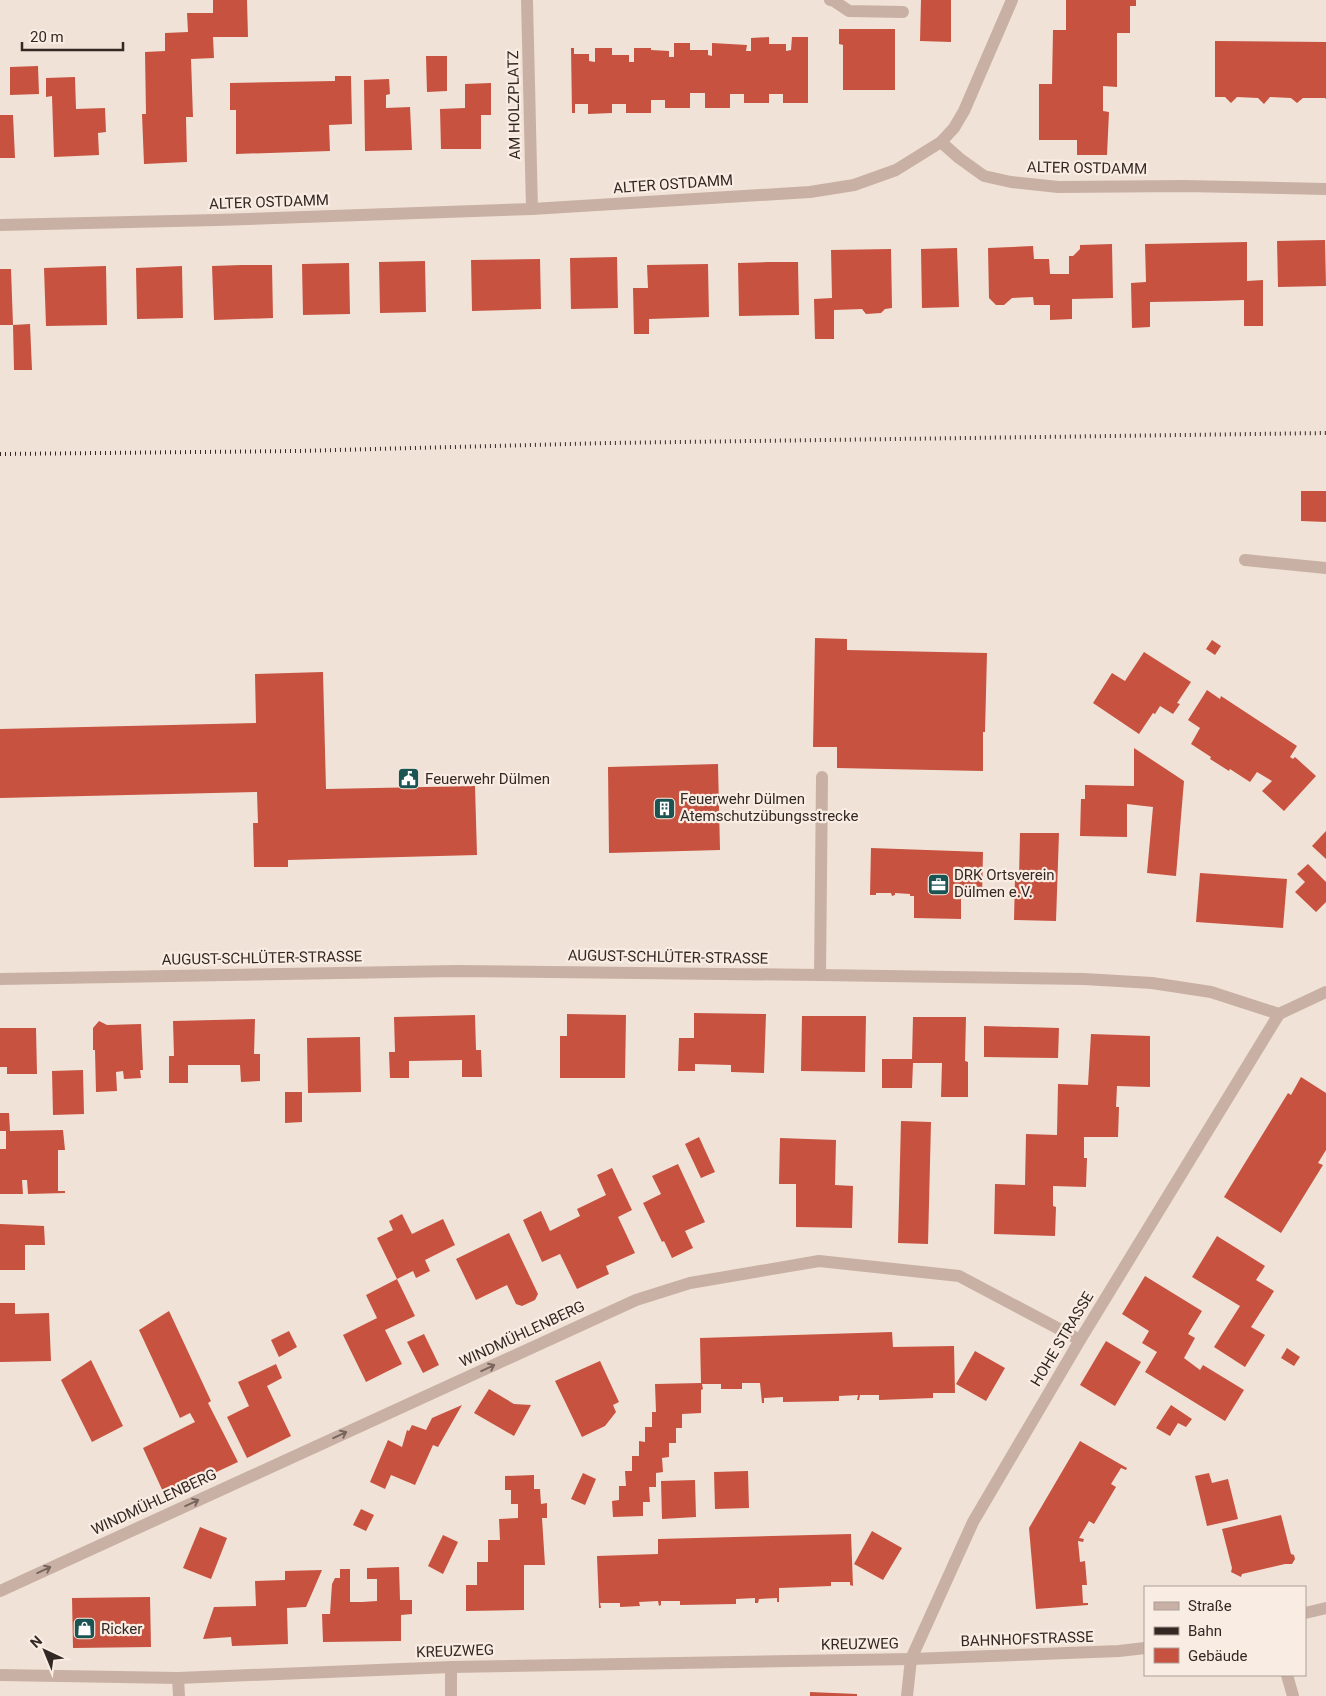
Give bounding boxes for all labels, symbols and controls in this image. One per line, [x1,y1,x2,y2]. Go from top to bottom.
scale bar [22,20,124,52]
text: 20 m [30,28,64,46]
street label: AM HOLZPLATZ [504,50,524,160]
street label: ALTER OSTDAMM [1027,158,1147,178]
street label: ALTER OSTDAMM [612,171,734,197]
street label: ALTER OSTDAMM [209,191,329,213]
public building icon: Feuerwehr Dülmen [397,767,421,791]
place label: Feuerwehr Dülmen [425,770,550,788]
place label: Feuerwehr Dülmen Atemschutzübungsstrecke [680,790,858,825]
building icon: Feuerwehr Dülmen Atemschutzübungsstrecke [652,796,676,820]
place label: DRK Ortsverein Dülmen e.V. [954,866,1055,901]
office icon: DRK Ortsverein Dülmen e.V. [926,872,950,896]
street label: AUGUST-SCHLÜTER-STRASSE [568,946,769,968]
street label: AUGUST-SCHLÜTER-STRASSE [162,947,363,969]
street label: HOHE STRASSE [1027,1288,1098,1390]
street label: WINDMÜHLENBERG [457,1297,587,1371]
one-way arrow [480,1362,495,1372]
one-way arrow [332,1430,347,1440]
street label: WINDMÜHLENBERG [89,1465,219,1539]
one-way arrow [184,1497,199,1507]
one-way arrow [36,1565,51,1575]
legend [1144,1586,1306,1676]
text: Straße [1188,1597,1232,1615]
shop icon: Ricker [73,1617,97,1641]
place label: Ricker [101,1620,142,1638]
text: Bahn [1188,1622,1222,1640]
north arrow [20,1626,70,1676]
street label: BAHNHOFSTRASSE [960,1628,1094,1650]
text: N [27,1632,45,1651]
street label: KREUZWEG [821,1634,899,1654]
street label: KREUZWEG [416,1641,494,1661]
text: Gebäude [1188,1647,1247,1665]

